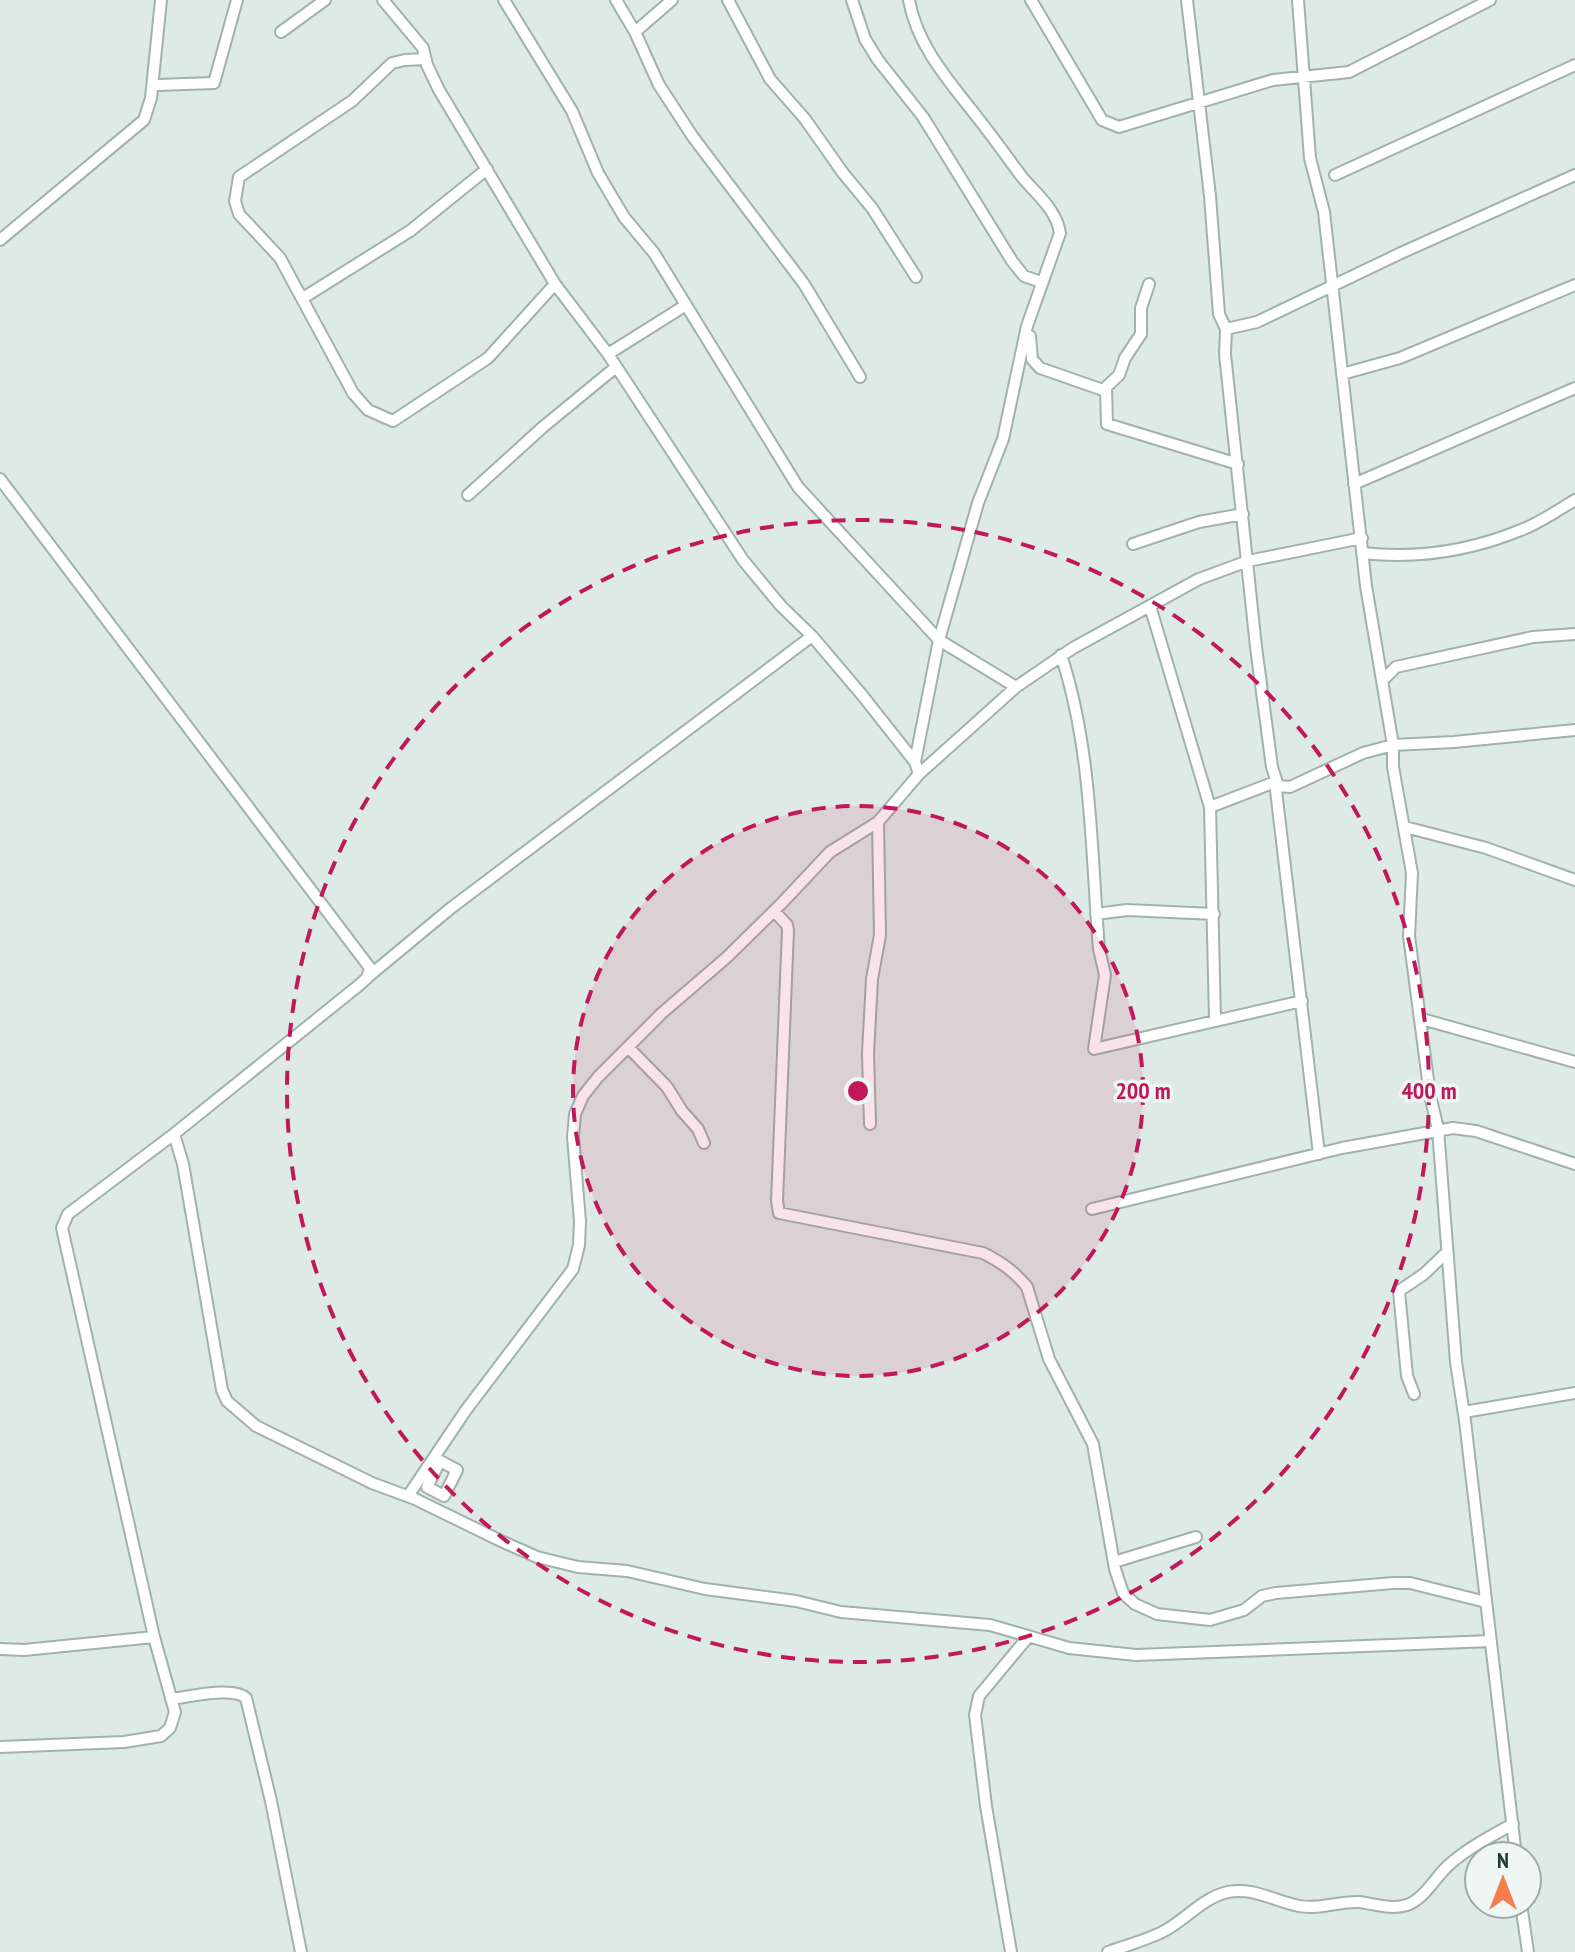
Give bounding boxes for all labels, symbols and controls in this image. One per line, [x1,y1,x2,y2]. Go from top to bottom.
text: 200 m [1115,1075,1171,1106]
text: 400 m [1401,1075,1457,1106]
centre of rings [844,1077,872,1105]
north arrow [1463,1840,1543,1920]
text: N [1497,1846,1509,1874]

